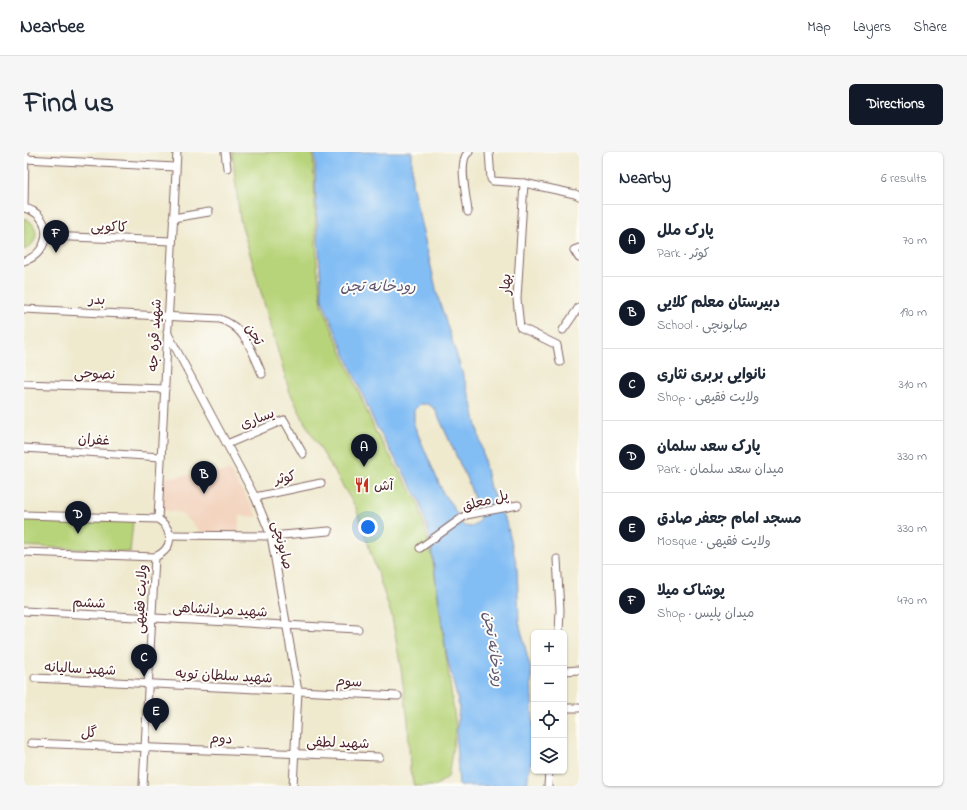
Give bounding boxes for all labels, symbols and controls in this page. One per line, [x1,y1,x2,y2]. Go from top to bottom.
text: Nearbee [20,14,85,41]
text: Map [807,17,831,38]
text: Layers [853,17,891,38]
text: Share [913,17,947,38]
text: Find us [24,84,114,125]
button: Directions [849,84,943,125]
text: Nearby [619,166,671,191]
text: 6 results [881,169,927,188]
street label: کاکویی [90,216,128,239]
pin: F [43,220,69,253]
text: پارک ملل [657,220,714,242]
text: A [628,231,636,250]
text: 70 m [903,231,927,250]
text: Park · کوثر [657,244,710,263]
street label: بهار [496,273,517,296]
water label: رودخانه تجن [340,276,416,298]
street label: بدر [87,290,106,311]
text: دبیرستان معلم کلایی [657,292,780,314]
street label: شهید قره جه [143,298,168,372]
text: B [628,303,636,322]
text: 190 m [900,303,927,322]
text: School · صابونچی [657,316,748,335]
street label: تجن [239,320,269,351]
street label: نصوحی [74,363,116,386]
text: نانوایی بربری نثاری [657,364,767,386]
text: C [628,375,636,394]
text: 310 m [899,375,927,394]
text: Shop · ولایت فقیهی [657,388,759,407]
street label: یساری [237,403,278,436]
street label: غفران [77,429,111,452]
pin: A [351,434,377,467]
text: پارک سعد سلمان [657,436,760,458]
text: D [627,447,637,466]
text: 330 m [897,447,927,466]
text: Park · میدان سعد سلمان [657,460,784,479]
pin: B [191,461,217,494]
street label: کوثر [272,466,298,491]
restaurant icon: آش [353,476,371,494]
place label: آش [374,476,394,497]
street label: پل معلق [460,485,511,518]
pin: D [65,501,91,534]
text: مسجد امام جعفر صادق [657,508,801,530]
your location [358,517,378,537]
street label: صابونچی [265,519,298,572]
text: E [628,519,636,538]
text: 330 m [897,519,927,538]
text: Mosque · ولایت فقیهی [657,532,771,551]
street label: ولایت فقیهی [129,564,154,634]
text: پوشاک میلا [657,580,725,602]
text: F [628,591,636,610]
text: 470 m [897,591,927,610]
street label: ششم [72,592,106,615]
street label: شهید مردانشاهی [172,598,268,623]
text: Shop · میدان پلیس [657,604,754,623]
water label: رودخانه تجن [477,610,509,688]
map controls [531,630,567,774]
button: + [531,630,567,666]
pin: C [131,644,157,677]
street label: شهید سالیانه [43,657,117,682]
street label: شهید سلطان تویه [175,663,273,690]
button: − [531,666,567,702]
street label: سوم [335,671,363,694]
pin: E [143,698,169,731]
button: locate [531,702,567,738]
street label: گل [81,723,97,744]
street label: دوم [209,729,233,750]
street label: شهید لطفی [306,732,370,755]
button: layers [531,738,567,774]

